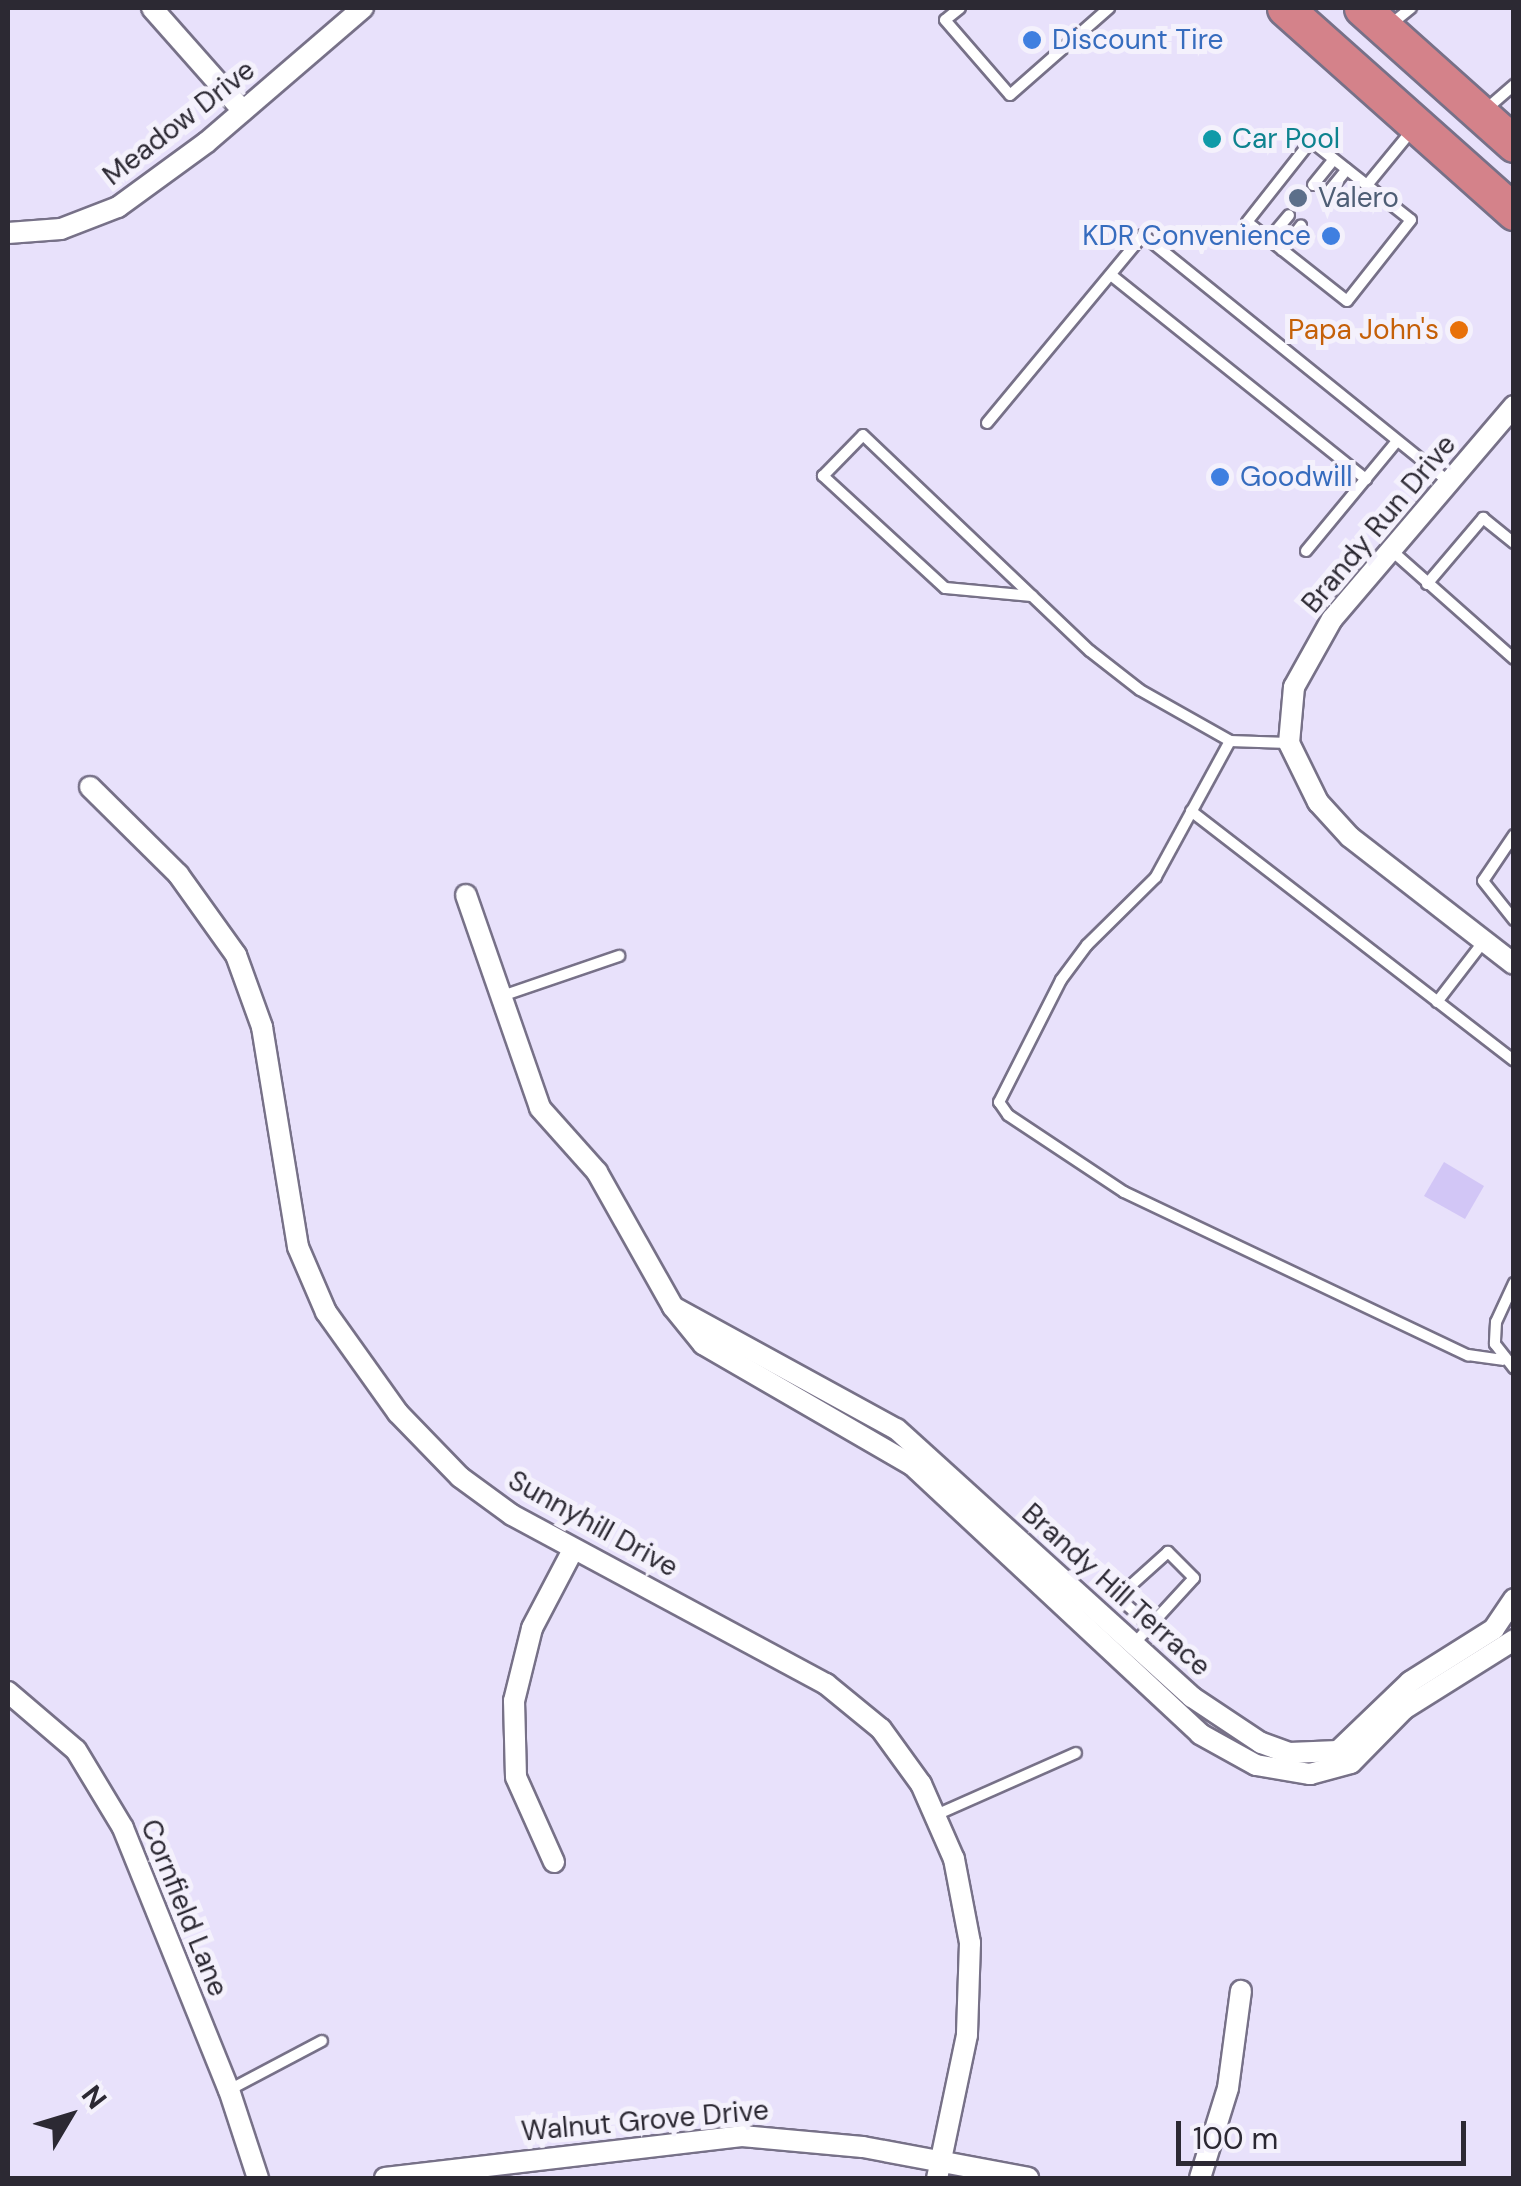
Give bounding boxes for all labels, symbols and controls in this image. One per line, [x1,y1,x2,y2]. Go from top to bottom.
place label: Discount Tire [1052,23,1223,57]
marker: Discount Tire [1021,29,1043,51]
street label: Meadow Drive [96,53,262,193]
place label: Car Pool [1232,122,1340,156]
marker: Car Pool [1201,128,1223,150]
place label: Valero [1318,181,1399,215]
marker: Valero [1287,187,1309,209]
place label: KDR Convenience [1082,219,1311,253]
marker: KDR Convenience [1320,225,1342,247]
place label: Papa John's [1288,313,1439,347]
marker: Papa John's [1448,319,1470,341]
street label: Brandy Run Drive [1295,428,1463,620]
place label: Goodwill [1240,460,1353,494]
marker: Goodwill [1209,466,1231,488]
street label: Sunnyhill Drive [502,1464,684,1584]
street label: Brandy Hill Terrace [1015,1497,1217,1683]
street label: Cornfield Lane [133,1815,235,2001]
north arrow [20,2066,120,2166]
text: N [73,2078,115,2117]
street label: Walnut Grove Drive [520,2093,770,2149]
scale bar [1181,2101,1471,2163]
text: 100 m [1193,2119,1278,2158]

